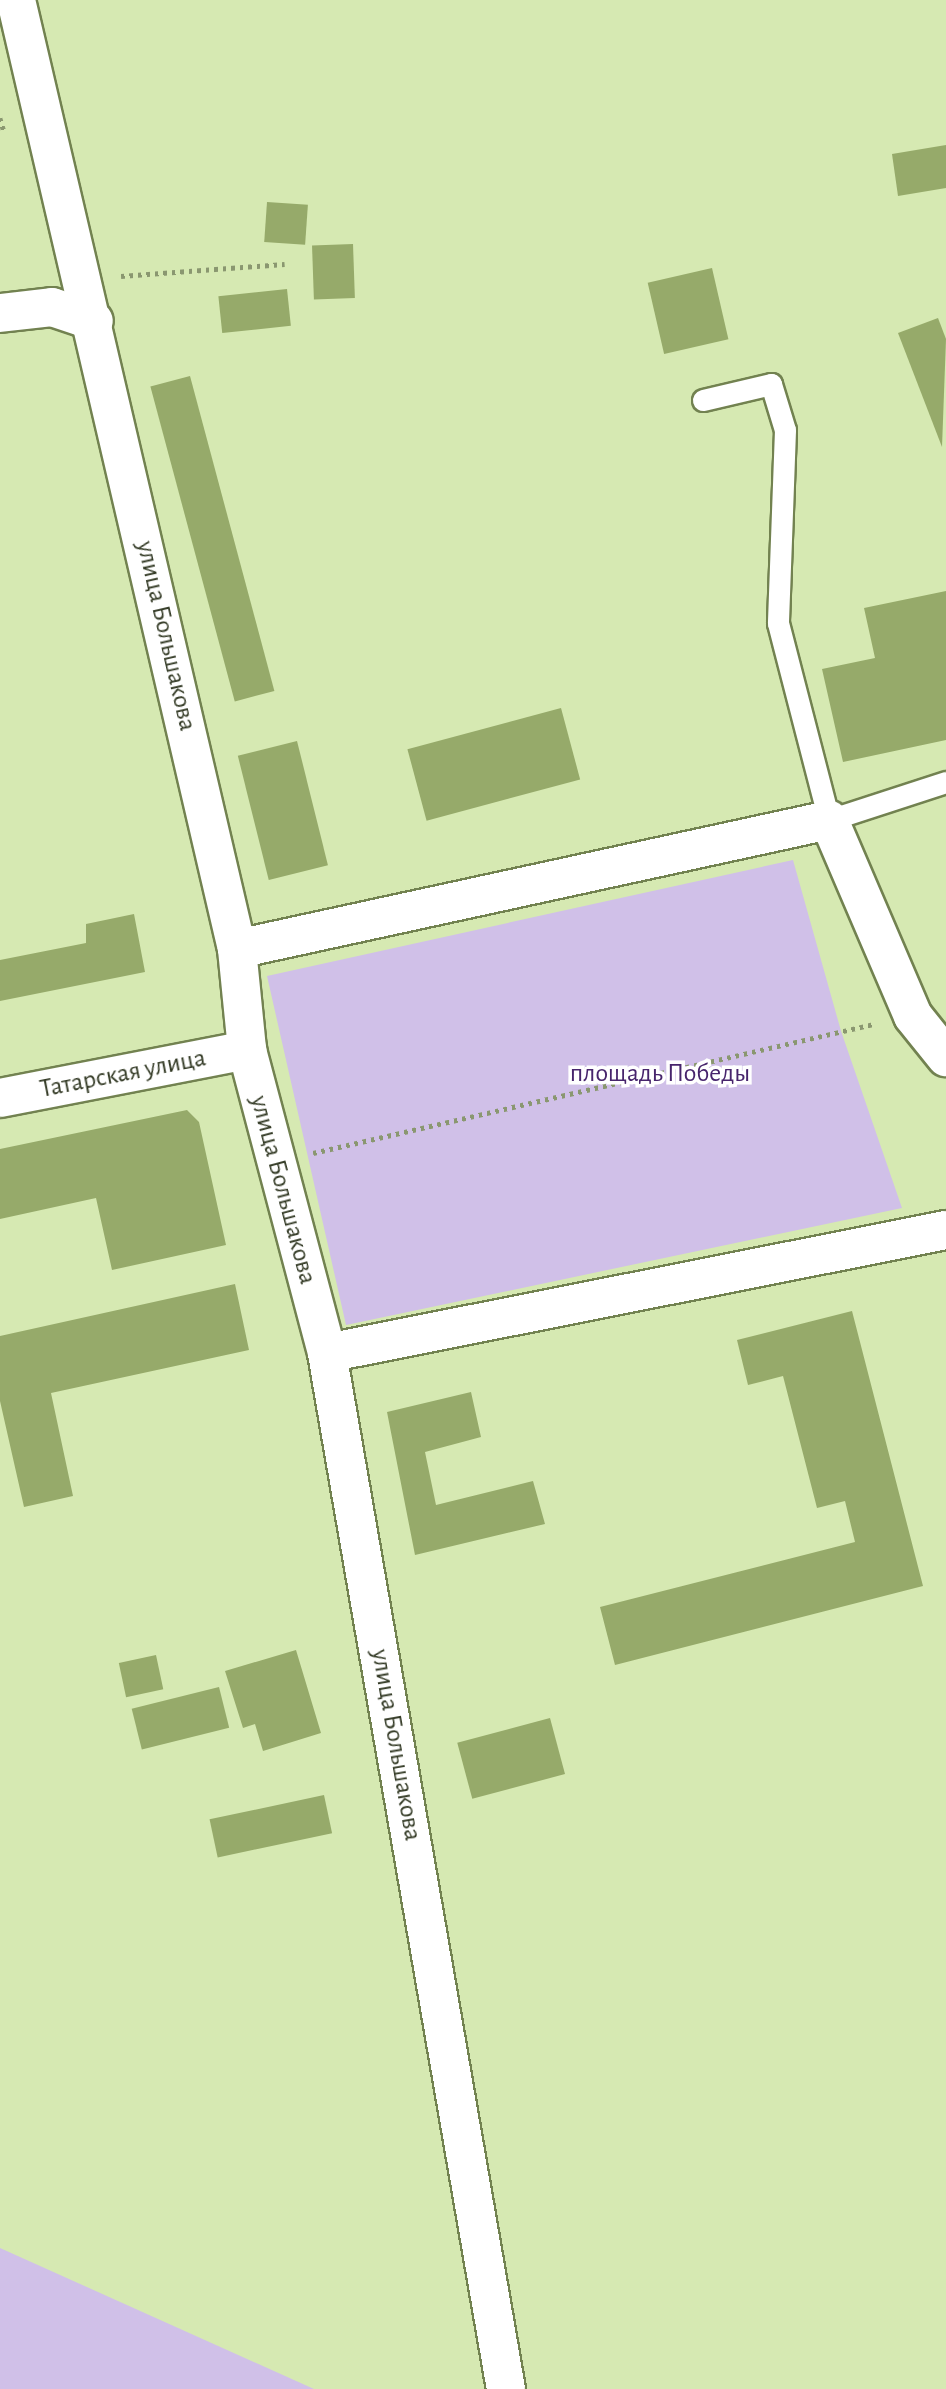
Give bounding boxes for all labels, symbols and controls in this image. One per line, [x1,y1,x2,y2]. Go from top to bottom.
street label: улица Большакова [129,538,203,734]
street label: Татарская улица [37,1043,209,1105]
park label: площадь Победы [570,1058,750,1090]
street label: улица Большакова [243,1092,323,1288]
street label: улица Большакова [364,1647,428,1843]

